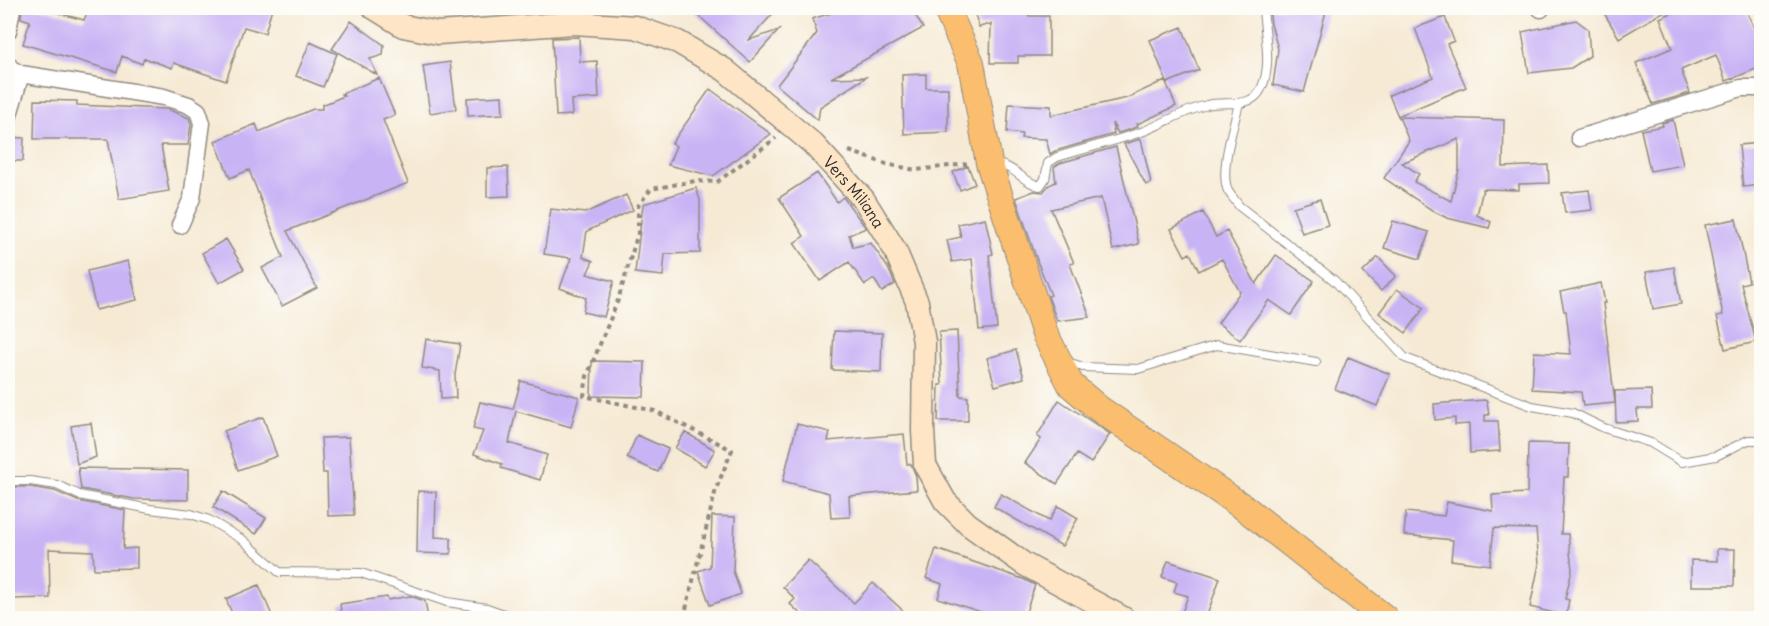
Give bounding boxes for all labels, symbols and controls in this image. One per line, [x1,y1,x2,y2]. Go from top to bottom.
street label: Vers Miliana [819,152,889,232]

